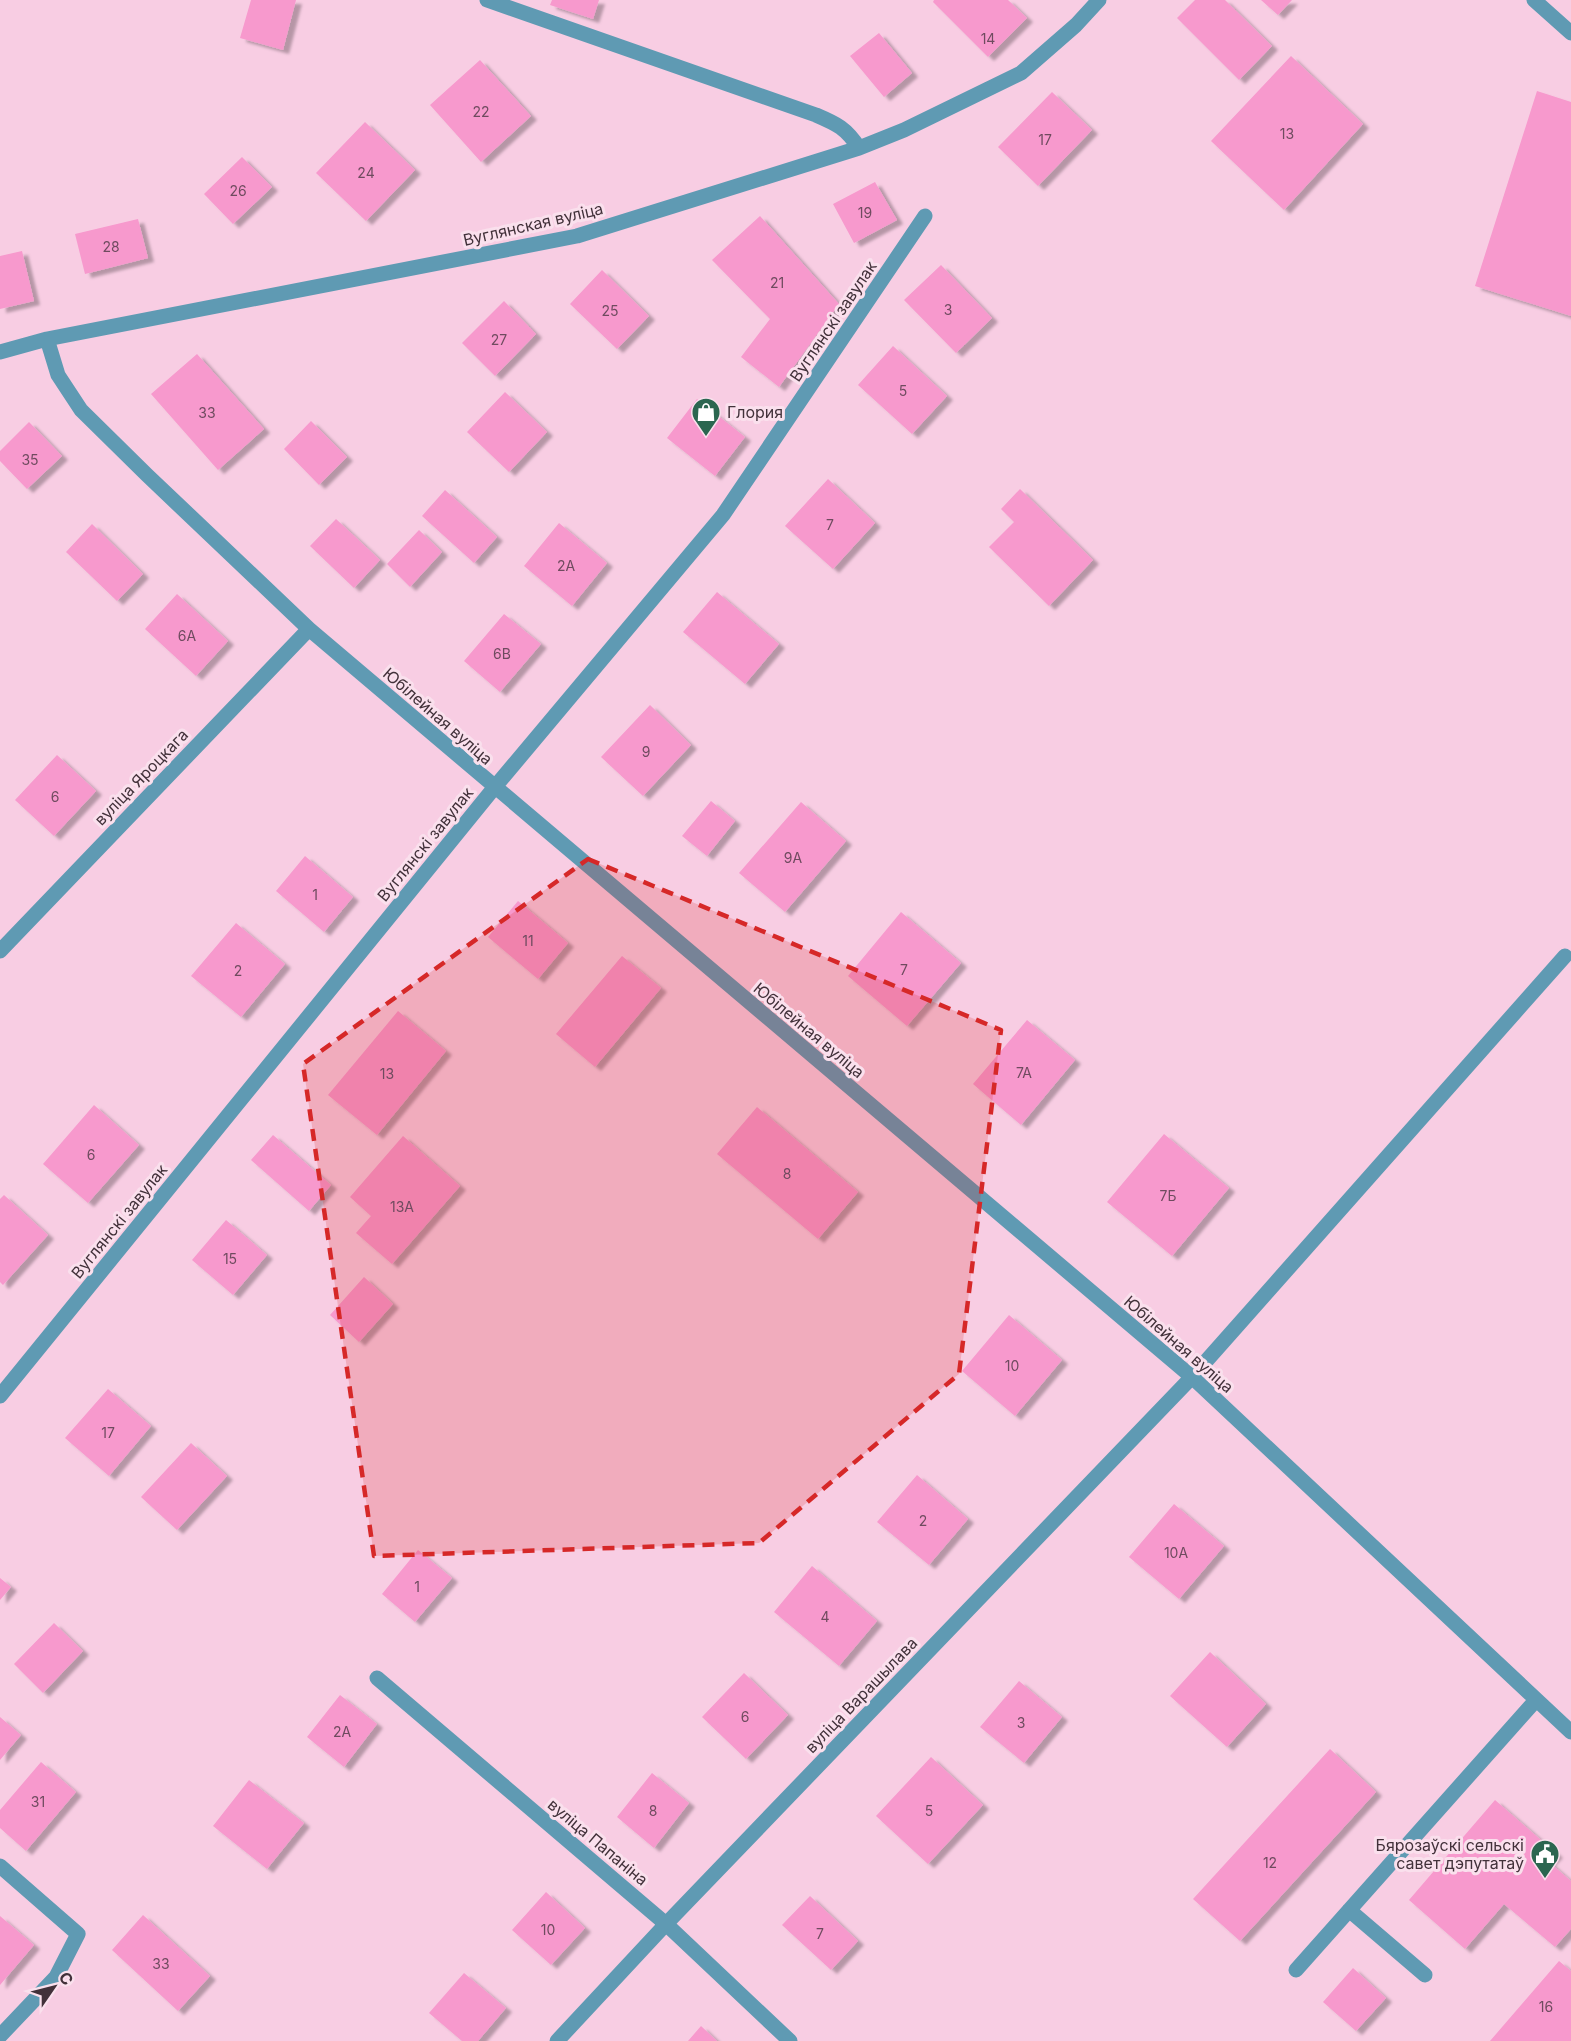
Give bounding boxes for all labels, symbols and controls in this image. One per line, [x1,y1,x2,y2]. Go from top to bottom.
house number: 14 [981,30,995,47]
house number: 22 [472,103,490,120]
house number: 13 [1280,125,1294,142]
house number: 17 [1038,131,1052,148]
house number: 24 [357,164,375,181]
house number: 26 [229,182,247,199]
street label: Вуглянская вуліца [461,198,605,250]
house number: 19 [858,204,872,221]
house number: 28 [102,238,120,255]
street label: Вуглянскі завулак [785,257,881,385]
house number: 21 [770,274,784,291]
house number: 3 [944,301,952,318]
house number: 25 [601,302,619,319]
house number: 27 [491,331,507,348]
house number: 5 [899,382,907,399]
shop icon: Глория [690,396,722,438]
place label: Глория [727,402,783,422]
house number: 33 [198,404,216,421]
house number: 35 [21,451,39,468]
house number: 7 [826,516,834,533]
house number: 2А [557,557,575,574]
house number: 6А [178,627,197,644]
house number: 6В [493,645,511,662]
street label: Юбілейная вуліца [379,663,497,769]
street label: вуліца Яроцкага [90,725,192,829]
house number: 9 [642,743,650,760]
street label: Вуглянскі завулак [373,783,477,905]
house number: 6 [51,788,59,805]
house number: 9А [784,849,803,866]
house number: 1 [312,886,318,903]
house number: 11 [522,932,534,949]
house number: 7 [900,961,908,978]
house number: 2 [234,962,242,979]
street label: Юбілейная вуліца [750,978,868,1082]
house number: 7А [1016,1064,1032,1081]
house number: 13 [380,1065,394,1082]
house number: 6 [87,1146,95,1163]
street label: Вуглянскі завулак [67,1160,171,1282]
house number: 8 [783,1165,791,1182]
house number: 7Б [1160,1187,1176,1204]
house number: 13А [390,1198,414,1215]
house number: 15 [223,1250,237,1267]
street label: Юбілейная вуліца [1120,1291,1238,1397]
house number: 10 [1005,1357,1019,1374]
house number: 17 [101,1424,115,1441]
house number: 2 [919,1512,927,1529]
house number: 10А [1164,1544,1188,1561]
house number: 1 [414,1578,420,1595]
house number: 4 [820,1608,830,1625]
street label: вуліца Варашылава [801,1633,921,1757]
house number: 6 [741,1708,749,1725]
house number: 3 [1017,1714,1025,1731]
house number: 2А [333,1723,351,1740]
house number: 31 [31,1793,45,1810]
street label: вуліца Папаніна [544,1794,652,1890]
house number: 8 [649,1802,657,1819]
house number: 5 [925,1802,933,1819]
place label: Бярозаўскі сельскі савет дэпутатаў [1376,1835,1524,1873]
public building icon: Бярозаўскі сельскі савет дэпутатаў [1529,1838,1561,1880]
house number: 12 [1263,1854,1277,1871]
house number: 10 [541,1921,555,1938]
house number: 7 [816,1925,824,1942]
house number: 33 [152,1955,170,1972]
north arrow [24,1957,84,2017]
text: С [55,1968,78,1989]
house number: 16 [1539,1998,1553,2015]

